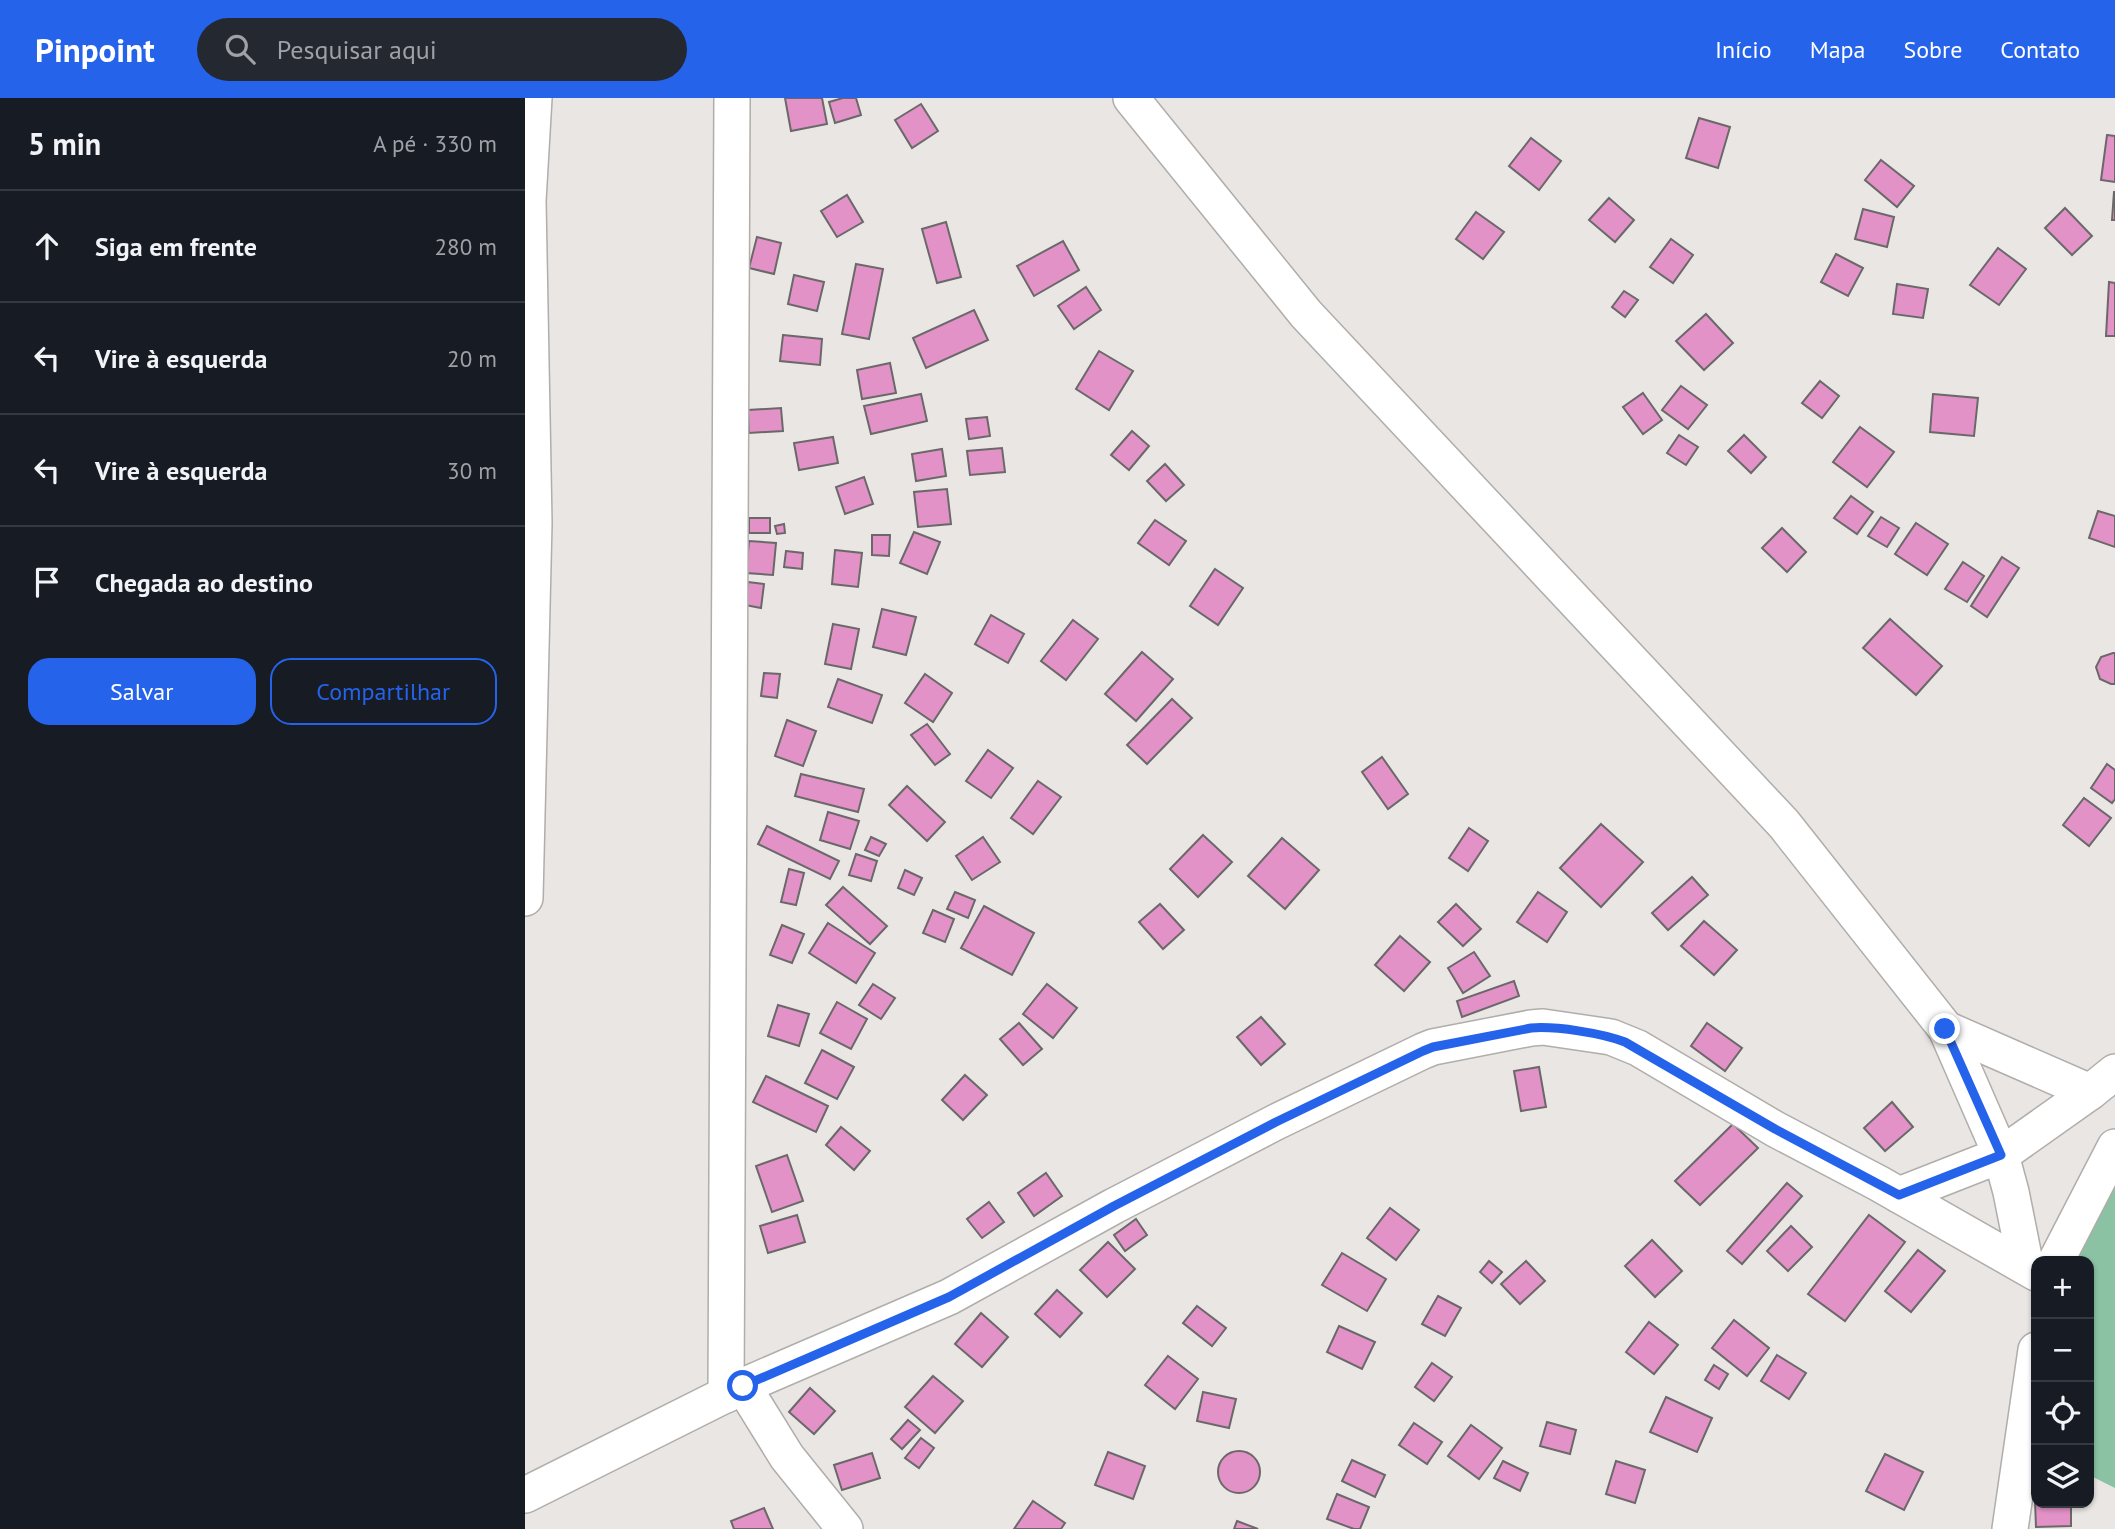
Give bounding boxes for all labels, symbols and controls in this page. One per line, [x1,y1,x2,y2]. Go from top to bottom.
search box [197,18,687,81]
text: Pinpoint [35,28,155,71]
icon: search [221,30,259,68]
text: Pesquisar aqui [277,33,437,66]
text: Início [1715,34,1772,65]
text: Mapa [1810,34,1865,65]
text: Sobre [1903,34,1962,65]
text: Contato [2000,34,2080,65]
text: 5 min [28,124,101,163]
text: A pé · 330 m [373,129,497,158]
icon: ahead [28,227,66,265]
text: Siga em frente [95,230,257,263]
text: 280 m [435,232,497,261]
icon: left [28,339,66,377]
text: Vire à esquerda [95,342,267,375]
text: 20 m [447,344,497,373]
icon: left [28,451,66,489]
text: Vire à esquerda [95,454,267,487]
text: 30 m [447,456,497,485]
icon: arrive [28,563,66,601]
text: Chegada ao destino [95,566,313,599]
button: Salvar [28,658,256,725]
button: Compartilhar [270,658,497,725]
route end [1929,1013,1960,1044]
map controls [2031,1256,2094,1508]
button: + [2031,1256,2094,1319]
button: − [2031,1319,2094,1382]
route start [727,1370,758,1401]
button: locate [2031,1382,2094,1445]
button: layers [2031,1445,2094,1508]

